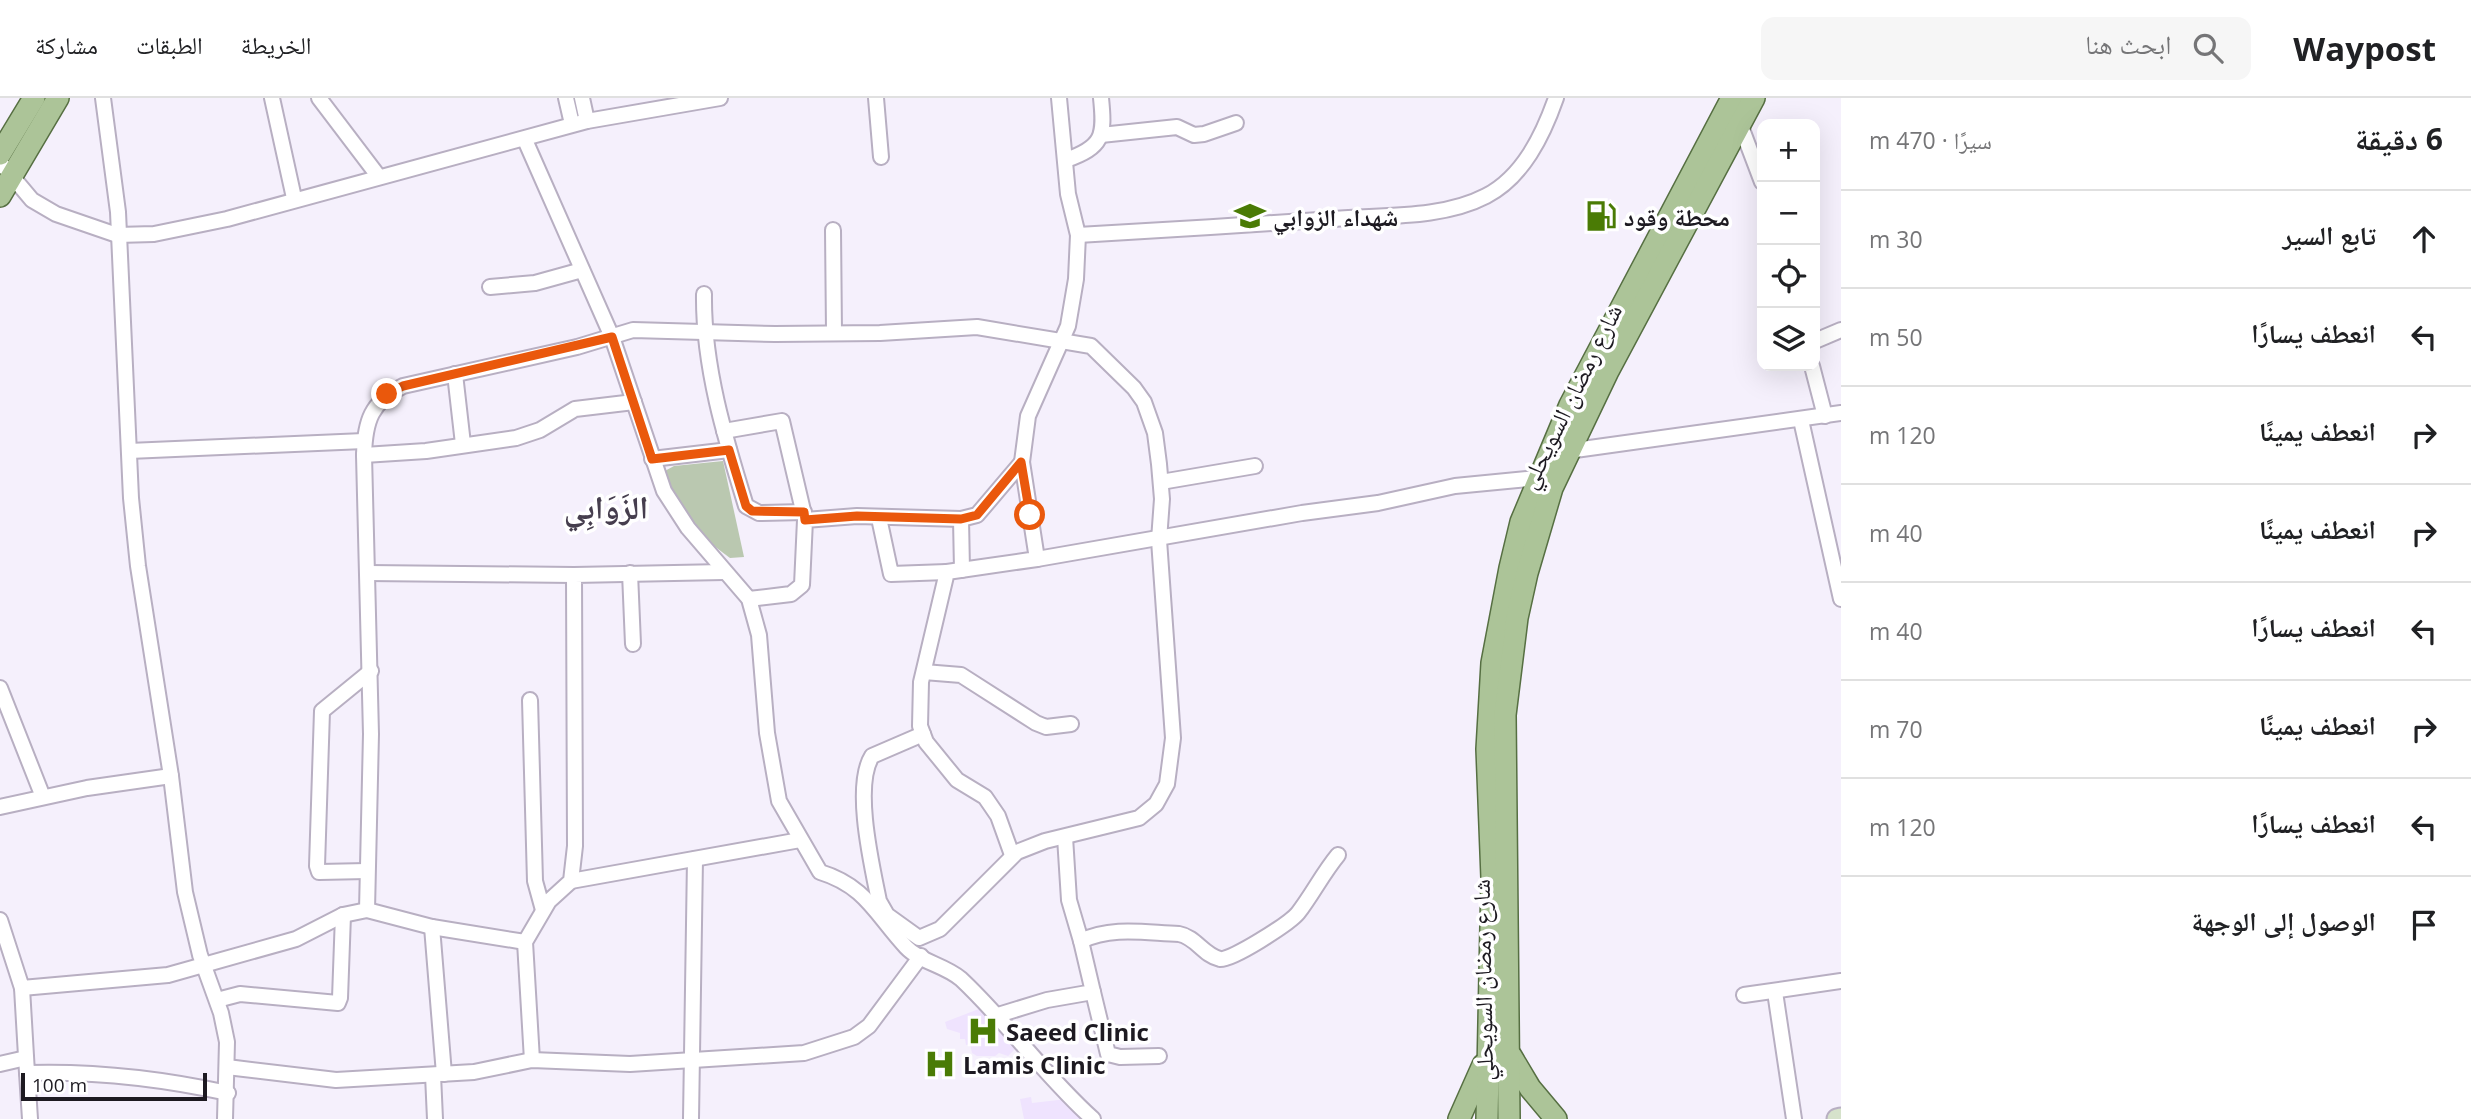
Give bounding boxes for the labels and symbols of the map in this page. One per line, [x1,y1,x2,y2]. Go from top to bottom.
school or university icon: شهداء الزوابي [1233,199,1267,233]
fuel station icon: محطة وقود [1584,199,1618,233]
place label: شهداء الزوابي [1273,200,1398,236]
place label: محطة وقود [1624,200,1730,233]
street label: شارع رمضان السويحلي [1511,298,1633,496]
route end [371,378,402,409]
district label: الزَوَابِي [564,485,648,532]
route start [1014,499,1045,530]
street label: شارع رمضان السويحلي [1464,879,1504,1081]
hospital icon: Saeed Clinic [966,1014,1000,1048]
place label: Saeed Clinic [1006,1015,1149,1048]
hospital icon: Lamis Clinic [923,1047,957,1081]
place label: Lamis Clinic [963,1048,1106,1081]
scale bar [21,1070,206,1102]

